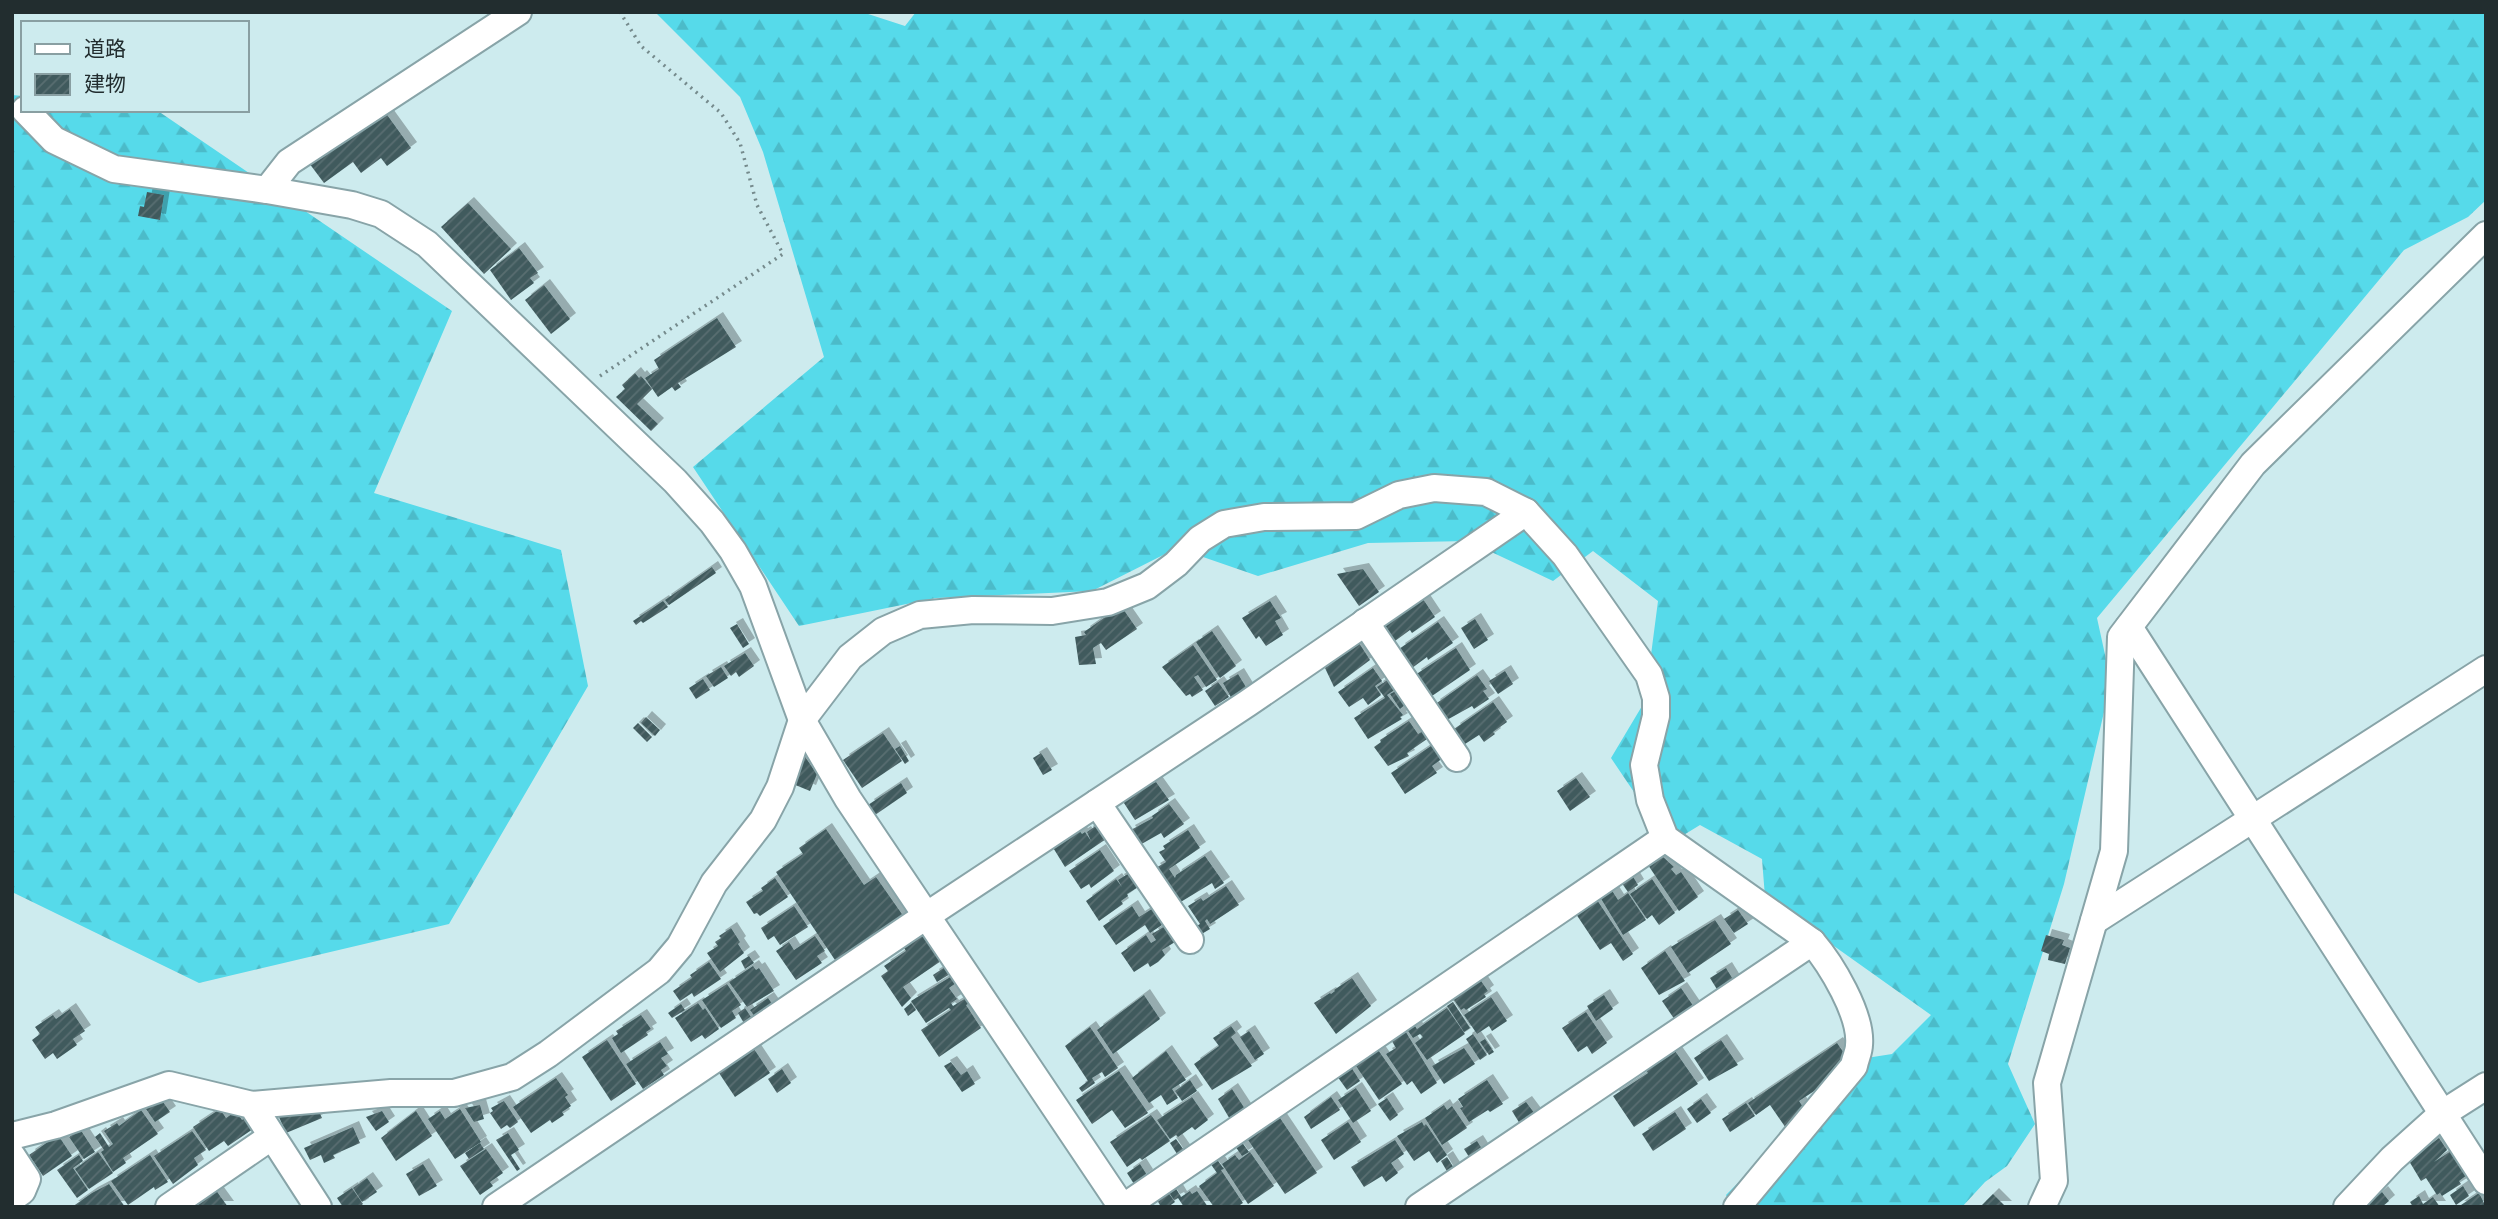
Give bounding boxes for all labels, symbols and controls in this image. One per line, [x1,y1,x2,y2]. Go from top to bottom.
legend [21,21,248,112]
text: 道路 [84,36,126,60]
text: 建物 [84,71,126,95]

